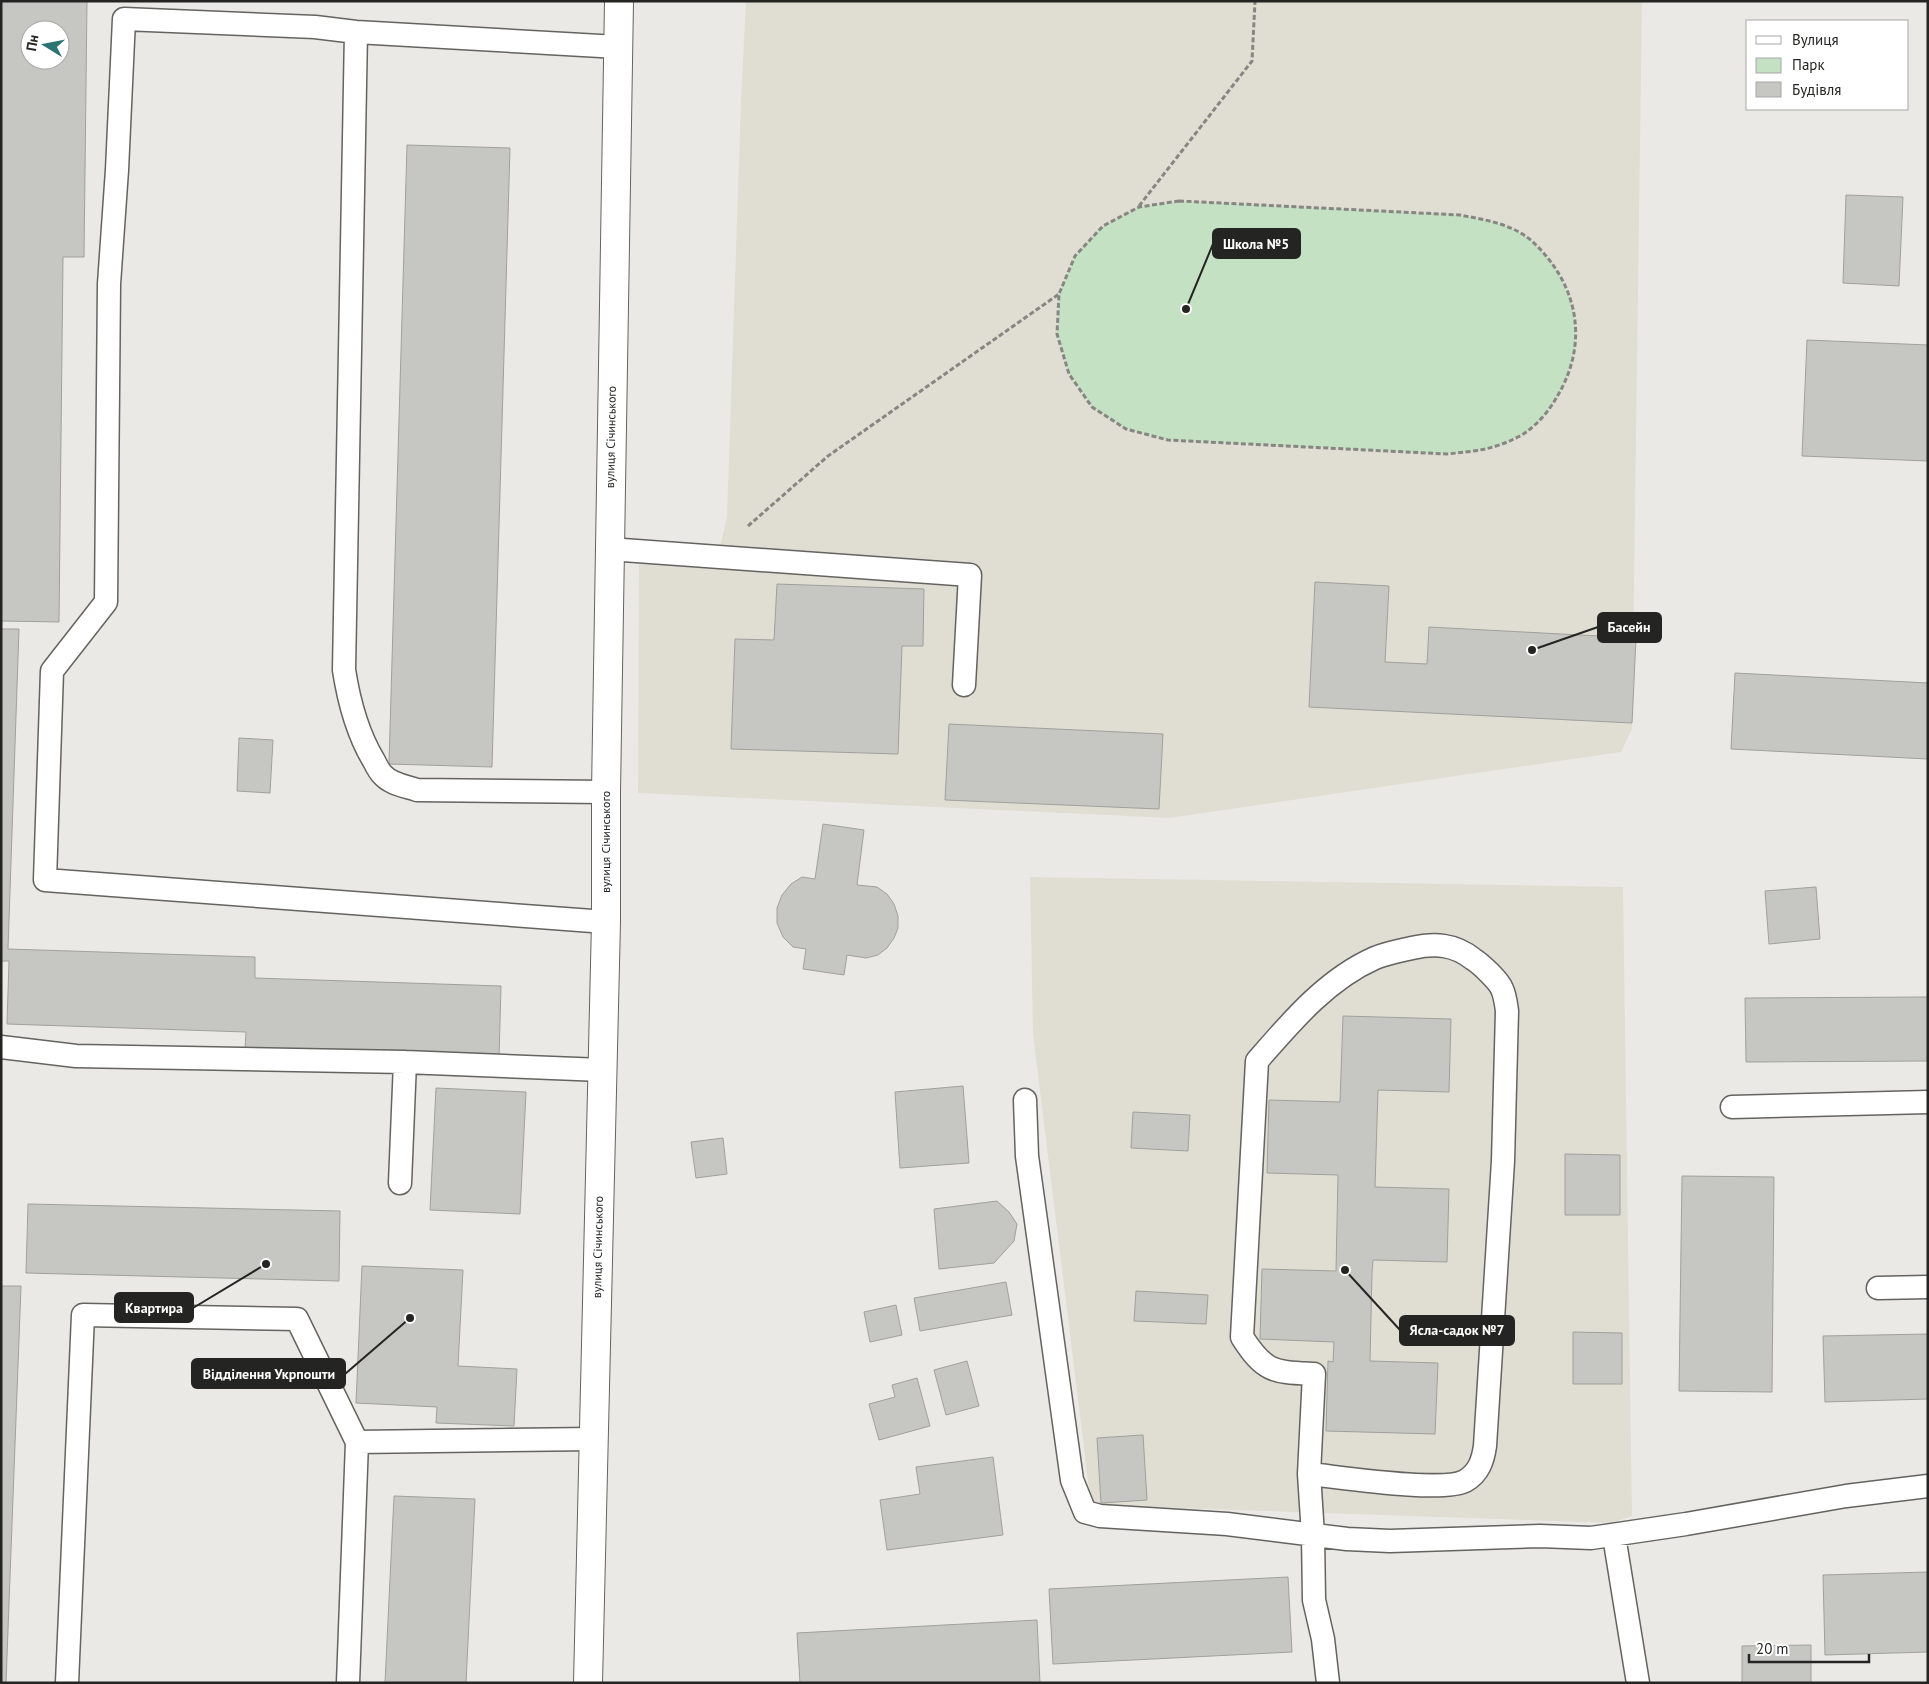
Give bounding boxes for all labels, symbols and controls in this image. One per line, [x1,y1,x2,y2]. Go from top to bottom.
north arrow [20,20,70,70]
legend [1746,20,1909,110]
text: Вулиця [1792,30,1839,49]
text: Пн [22,33,42,52]
text: Парк [1792,55,1825,74]
text: Будівля [1792,80,1841,99]
callout: Школа №5 [1213,229,1300,258]
text: Школа №5 [1223,235,1289,253]
street label: вулиця Січинського [602,386,619,488]
callout: Басейн [1598,613,1661,642]
text: Басейн [1607,618,1651,636]
street label: вулиця Січинського [598,791,613,893]
street label: вулиця Січинського [589,1196,606,1298]
callout: Квартира [115,1293,193,1322]
text: Квартира [125,1299,183,1317]
callout: Ясла-садок №7 [1400,1316,1514,1345]
text: Ясла-садок №7 [1410,1321,1504,1339]
callout: Відділення Укрпошти [192,1359,345,1388]
text: Відділення Укрпошти [203,1365,335,1383]
scale bar [1749,1632,1869,1664]
text: 20 m [1756,1639,1789,1658]

